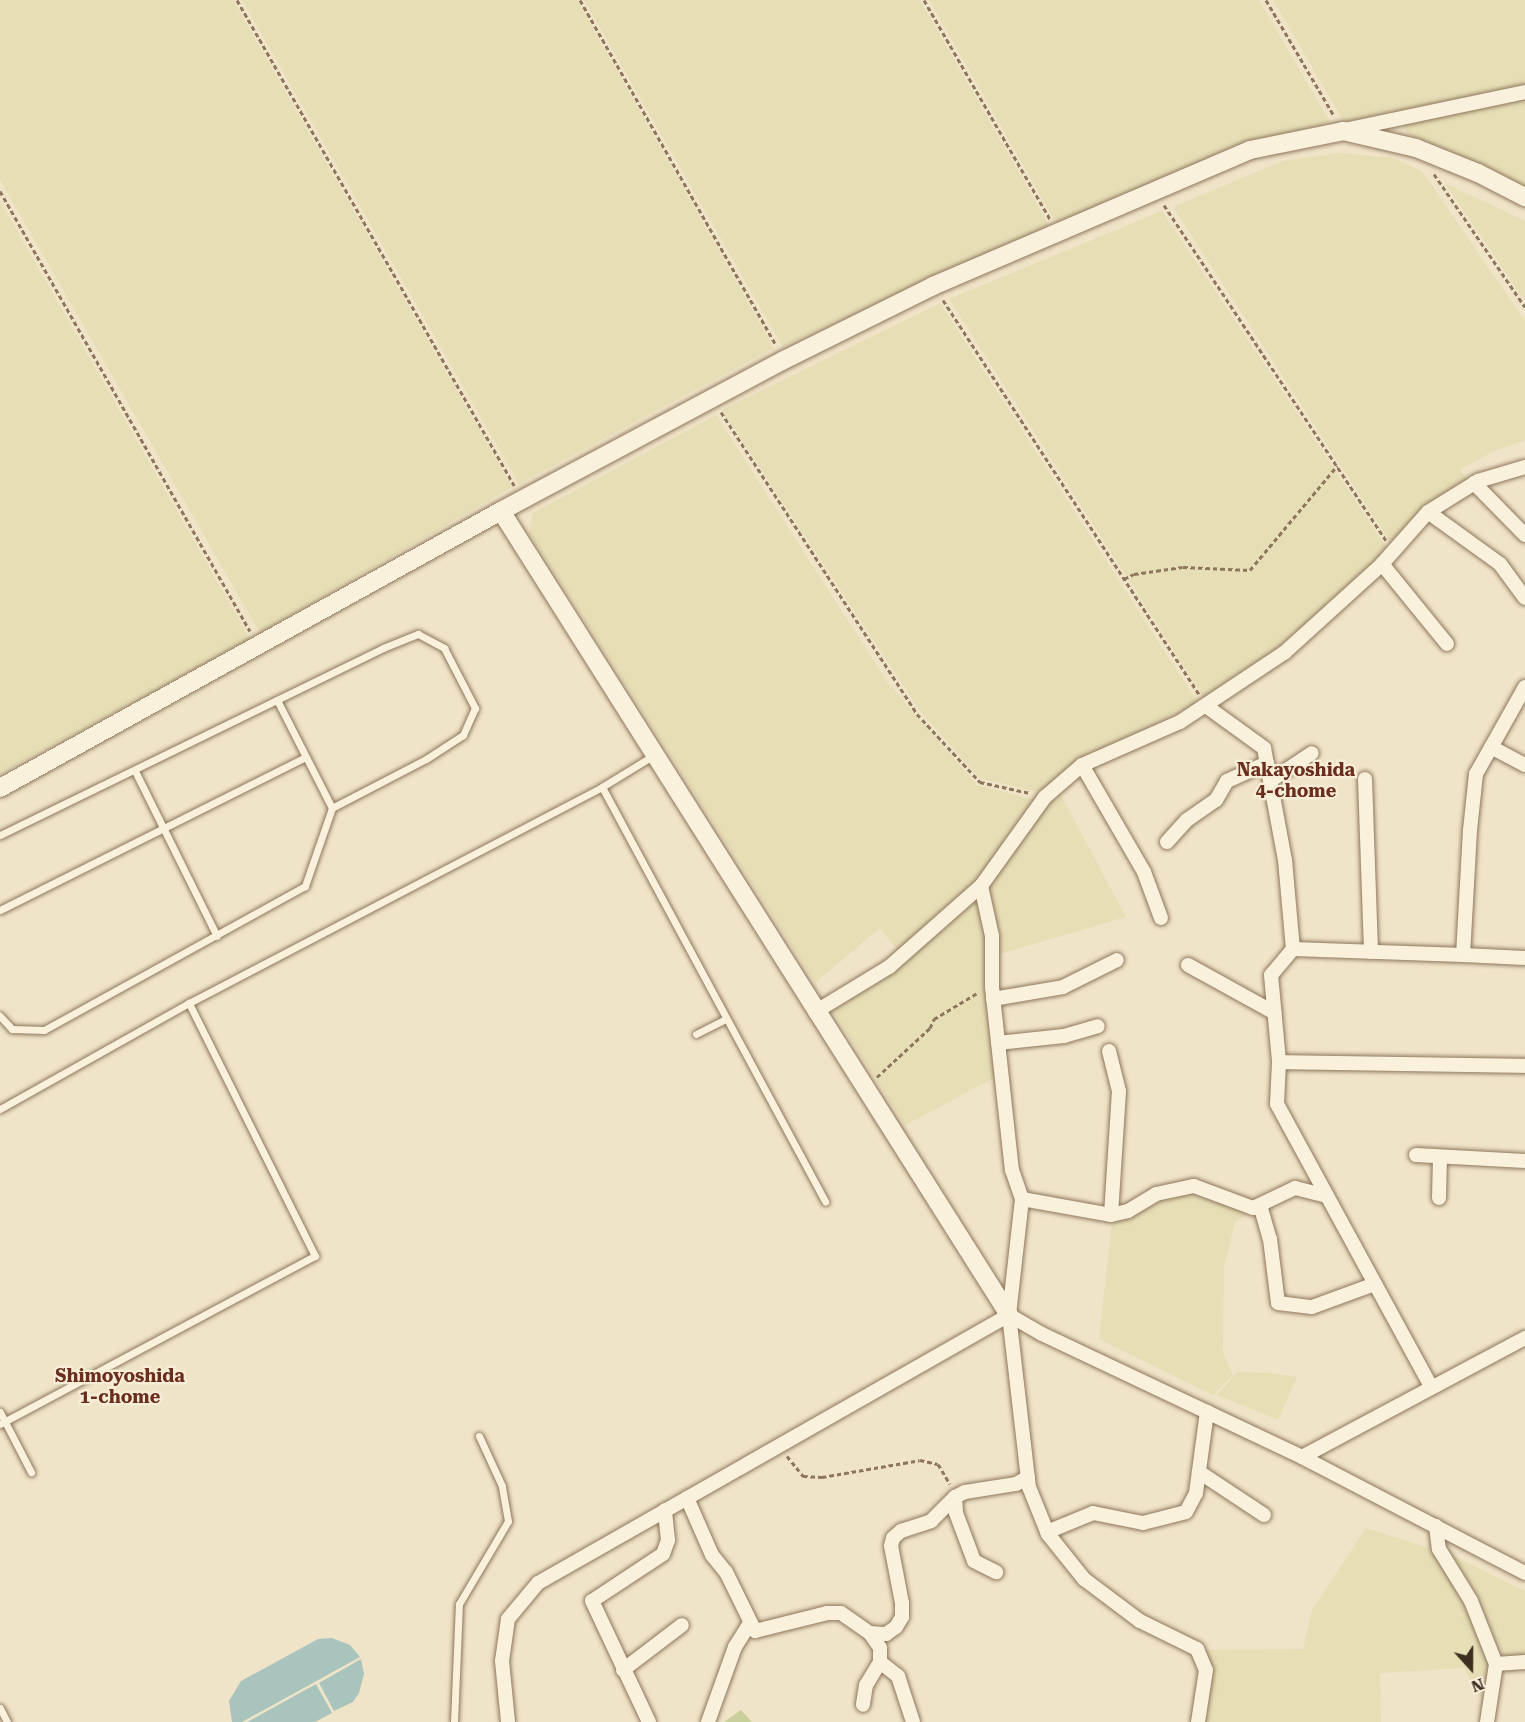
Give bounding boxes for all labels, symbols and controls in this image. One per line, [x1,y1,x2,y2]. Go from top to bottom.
district label: Nakayoshida 4-chome [1237,760,1355,802]
district label: Shimoyoshida 1-chome [55,1366,185,1408]
north arrow [1441,1638,1501,1698]
text: N [1468,1674,1487,1696]

